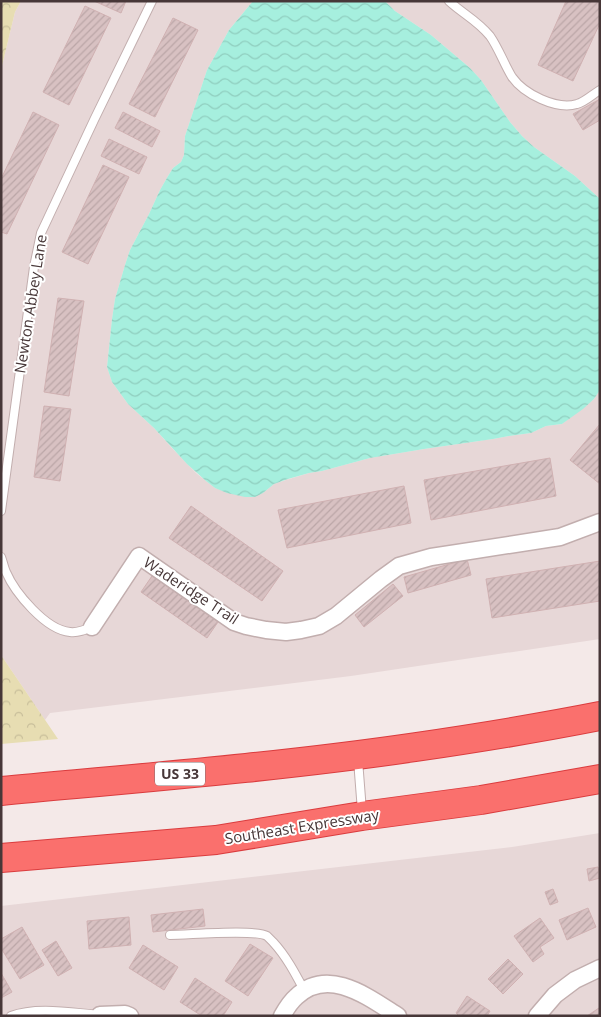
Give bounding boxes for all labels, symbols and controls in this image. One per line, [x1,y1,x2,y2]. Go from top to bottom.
street label: Newton Abbey Lane [9,233,51,375]
street label: Waderidge Trail [140,552,243,628]
road number: US 33 [155,762,205,786]
street label: Southeast Expressway [223,804,381,848]

